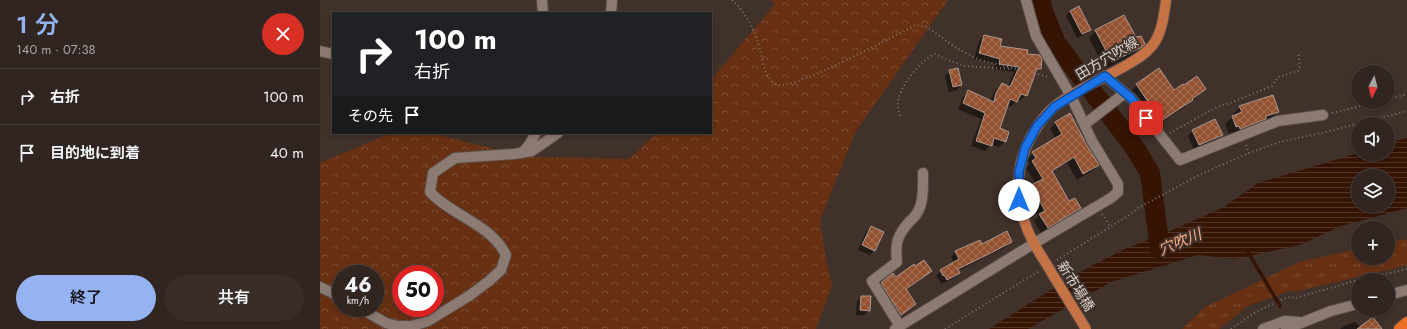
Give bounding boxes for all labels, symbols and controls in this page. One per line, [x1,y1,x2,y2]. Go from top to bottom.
text: 1 分 [16,7,59,42]
button: close [262,13,304,55]
text: 100 m [414,19,497,60]
icon: right [348,28,400,80]
street label: 田方穴吹線 [1072,31,1142,85]
text: 140 m · 07:38 [16,40,96,59]
text: 右折 [414,59,450,85]
north arrow [1351,65,1395,109]
map controls [1351,65,1395,317]
icon: right [16,86,38,108]
text: 右折 [50,86,80,108]
text: 100 m [263,86,304,108]
pin [1129,101,1163,135]
icon: arrive [401,104,423,126]
text: その先 [348,105,393,127]
icon: arrive [1135,107,1157,129]
button: sound [1351,117,1395,161]
icon: arrive [16,142,38,164]
text: 目的地に到着 [50,142,140,164]
text: 40 m [270,142,304,164]
button: layers [1351,169,1395,213]
position arrow [998,179,1040,221]
button: + [1351,221,1395,265]
water label: 穴吹川 [1155,222,1207,261]
street label: 新市場橋 [1053,257,1099,315]
speed limit sign: 50 [392,265,444,317]
text: 46 [344,271,372,300]
button: − [1351,273,1395,317]
button: 終了 [16,275,156,321]
button: 共有 [164,275,304,321]
text: km/h [347,293,369,308]

